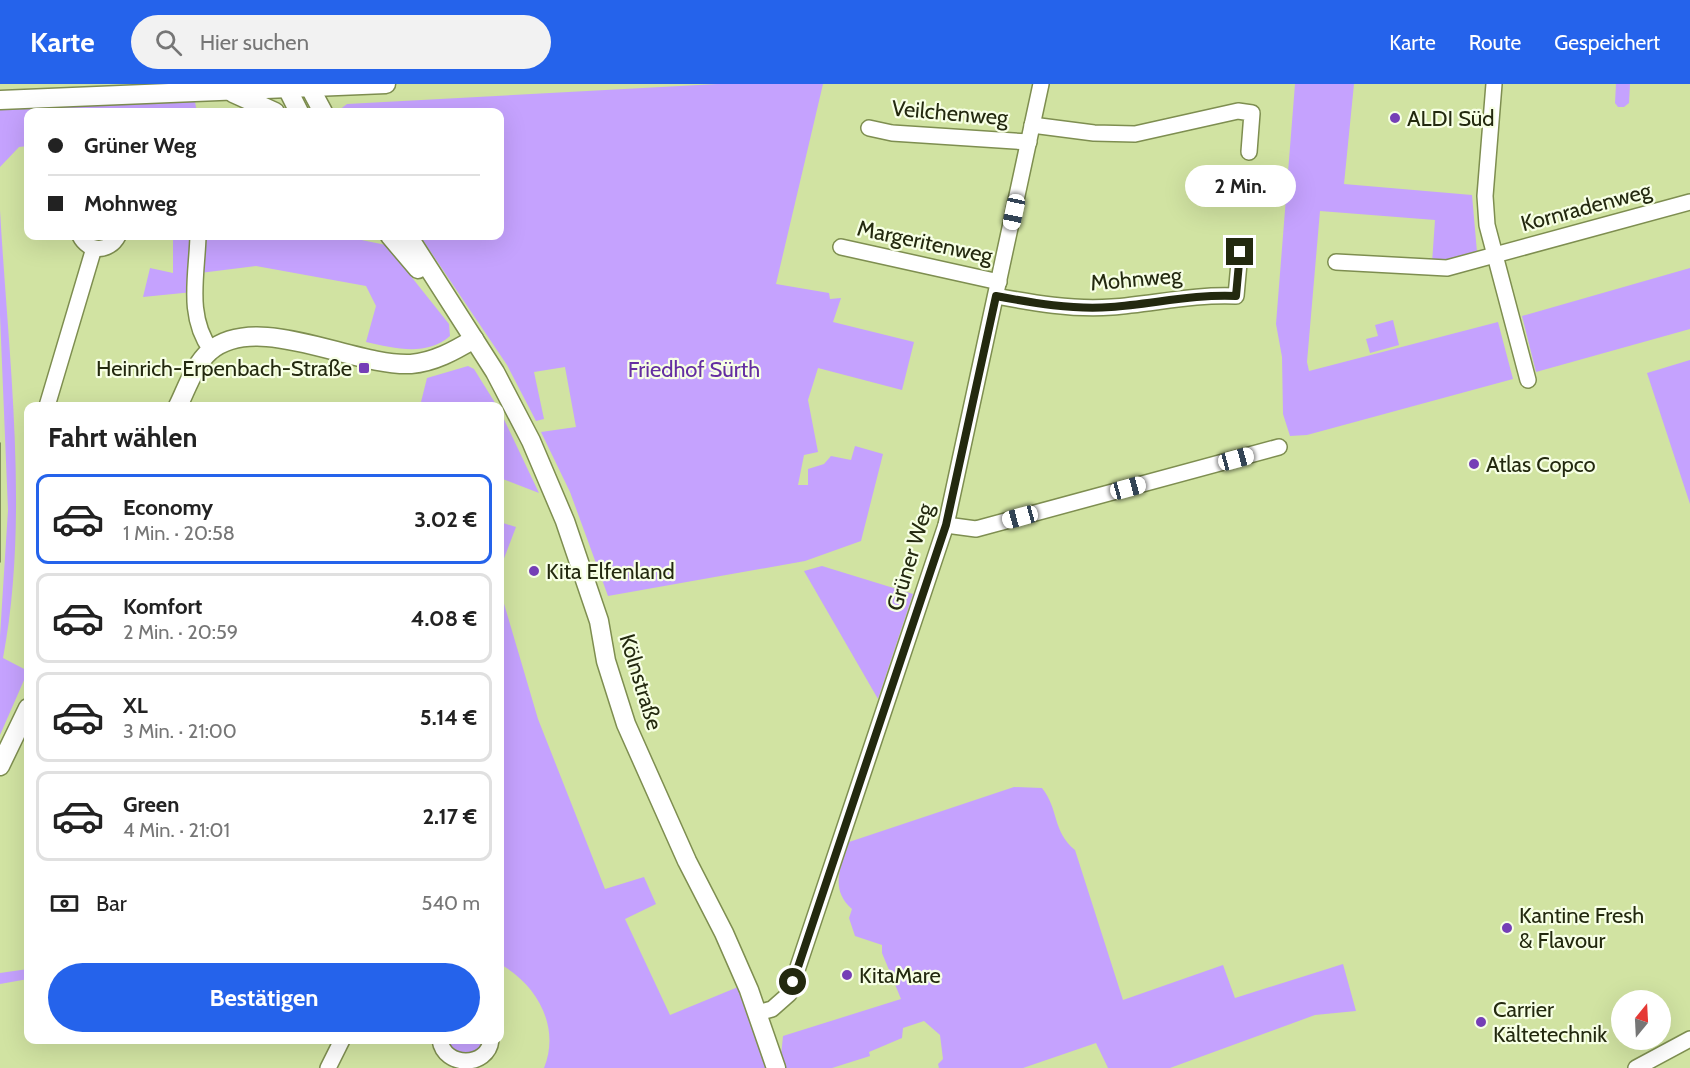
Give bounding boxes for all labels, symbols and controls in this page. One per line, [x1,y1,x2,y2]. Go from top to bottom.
search box [131,15,551,69]
text: Karte [30,25,95,59]
icon: search [152,26,185,59]
text: Hier suchen [200,29,309,56]
text: Karte [1389,30,1436,55]
text: Route [1469,30,1521,55]
text: Gespeichert [1554,30,1660,55]
street label: Veilchenweg [891,94,1010,132]
place label: ALDI Süd [1407,105,1495,132]
marker: ALDI Süd [1388,111,1402,125]
text: Grüner Weg [84,132,196,159]
callout: 2 Min. [1184,165,1296,207]
text: 2 Min. [1215,174,1266,198]
street label: Kornradenweg [1518,176,1655,237]
text: Mohnweg [84,190,177,217]
car [1001,193,1027,231]
street label: Margeritenweg [855,214,996,270]
route end [1226,238,1253,265]
street label: Mohnweg [1089,261,1184,296]
place label: Heinrich-Erpenbach-Straße [96,355,352,382]
park label: Friedhof Sürth [628,356,760,383]
marker: Heinrich-Erpenbach-Straße [357,361,371,375]
text: Fahrt wählen [48,421,197,454]
car [1216,446,1256,472]
place label: Atlas Copco [1486,451,1596,478]
marker: Atlas Copco [1467,457,1481,471]
car [1108,475,1148,501]
icon: car [51,492,105,546]
text: Economy [123,494,213,521]
street label: Grüner Weg [881,499,939,614]
car [1000,504,1040,530]
text: 3.02 € [414,506,477,533]
text: 1 Min. · 20:58 [123,521,235,545]
place label: Kita Elfenland [546,558,675,585]
marker: Kita Elfenland [527,564,541,578]
icon: car [51,591,105,645]
text: Komfort [123,593,202,620]
text: 4.08 € [411,605,477,632]
text: 2 Min. · 20:59 [123,620,238,644]
street label: Kölnstraße [614,631,668,733]
icon: car [51,690,105,744]
text: XL [123,692,148,719]
text: 5.14 € [420,704,477,731]
text: 3 Min. · 21:00 [123,719,237,743]
icon: car [51,789,105,843]
text: Green [123,791,179,818]
text: 2.17 € [422,803,477,830]
text: 4 Min. · 21:01 [123,818,230,842]
icon: cash [48,887,81,920]
text: Bar [96,890,127,917]
text: 540 m [422,891,480,915]
place label: Kantine Fresh & Flavour [1519,902,1644,954]
marker: Kantine Fresh & Flavour [1500,921,1514,935]
place label: KitaMare [859,962,941,989]
button: Bestätigen [48,963,480,1032]
route start [779,968,806,995]
marker: KitaMare [840,968,854,982]
north arrow [1611,990,1671,1050]
map controls [1611,990,1671,1050]
place label: Carrier Kältetechnik [1493,996,1607,1048]
marker: Carrier Kältetechnik [1474,1015,1488,1029]

